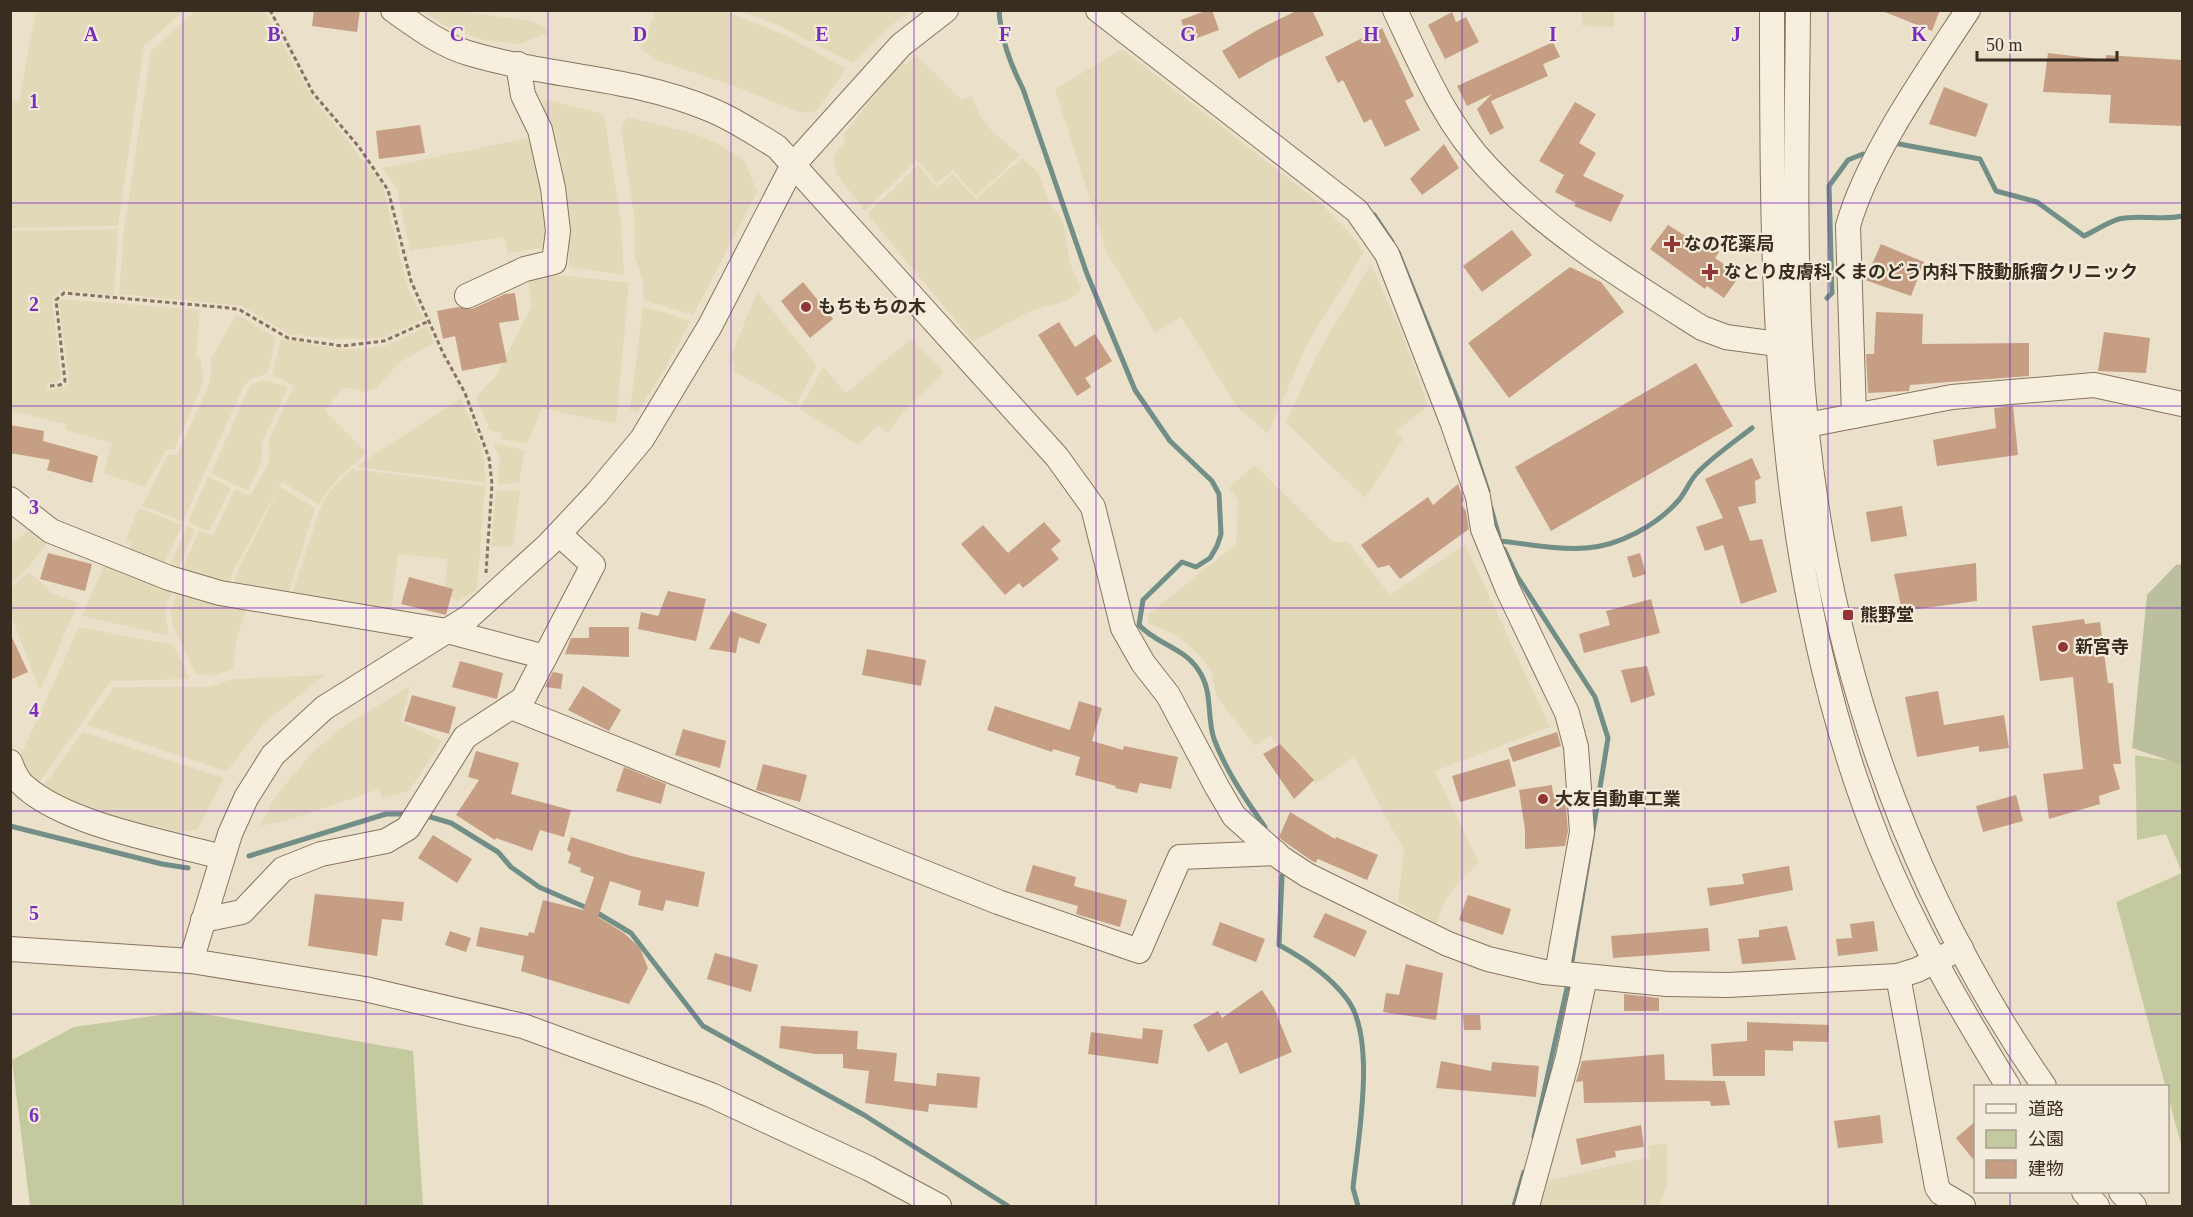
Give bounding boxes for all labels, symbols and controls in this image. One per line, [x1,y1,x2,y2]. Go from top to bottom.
text: A [84,23,99,45]
text: B [267,23,281,45]
text: C [450,23,464,45]
text: D [633,23,647,45]
text: E [815,23,829,45]
text: F [999,23,1011,45]
text: G [1180,23,1196,45]
text: H [1363,23,1379,45]
text: I [1549,23,1557,45]
text: J [1731,23,1741,45]
text: K [1911,23,1927,45]
scale bar [1977,24,2116,62]
text: 50 m [1986,35,2023,55]
text: 1 [29,90,39,112]
place label: なの花薬局 [1684,234,1774,254]
marker: なの花薬局 [1665,237,1679,251]
place label: なとり皮膚科くまのどう内科下肢動脈瘤クリニック [1724,262,2138,282]
marker: なとり皮膚科くまのどう内科下肢動脈瘤クリニック [1701,263,1719,281]
text: 2 [29,293,39,315]
place label: もちもちの木 [818,297,926,317]
marker: もちもちの木 [799,300,813,314]
text: 3 [29,496,39,518]
place label: 熊野堂 [1860,605,1914,625]
marker: 熊野堂 [1841,608,1855,622]
place label: 新宮寺 [2075,637,2129,657]
marker: 新宮寺 [2056,640,2070,654]
text: 4 [29,699,39,721]
place label: 大友自動車工業 [1555,789,1681,809]
marker: 大友自動車工業 [1536,792,1550,806]
text: 5 [29,902,39,924]
legend [1974,1085,2169,1193]
text: 道路 [2028,1099,2064,1119]
text: 6 [29,1104,39,1126]
text: 公園 [2028,1129,2064,1149]
text: 建物 [2028,1159,2064,1179]

